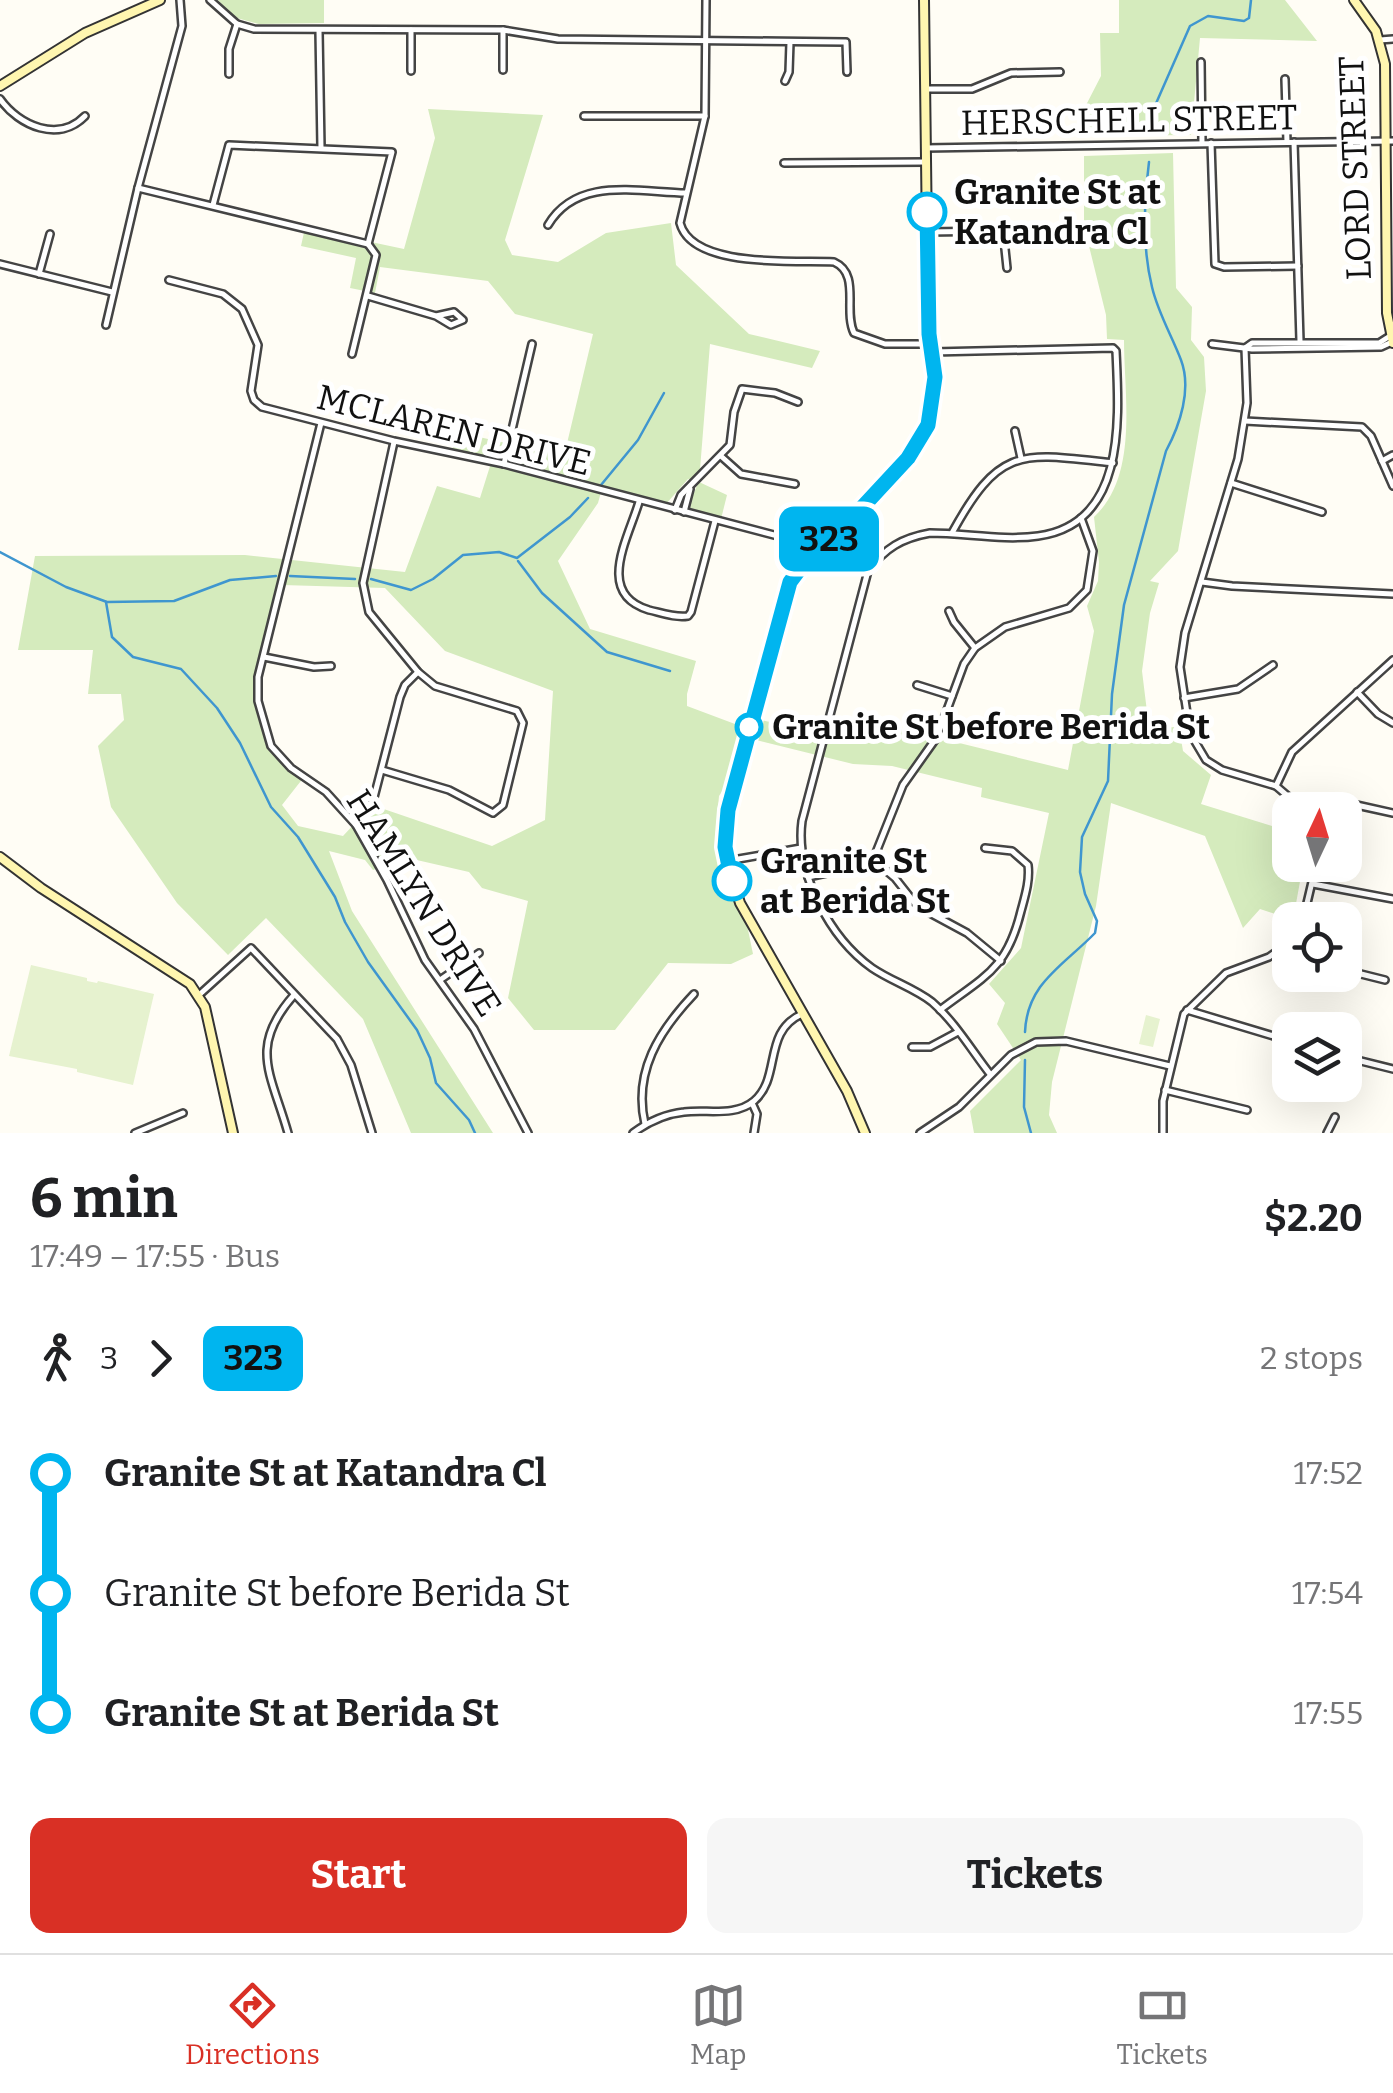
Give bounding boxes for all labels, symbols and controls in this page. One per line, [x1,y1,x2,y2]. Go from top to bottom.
street label: LORD STREET [1330,55,1380,281]
street label: HERSCHELL STREET [960,96,1298,144]
place label: Granite St at Katandra Cl [954,171,1161,253]
marker: Granite St at Katandra Cl [908,193,946,231]
street label: MCLAREN DRIVE [313,376,595,484]
line badge: 323 [772,506,886,572]
text: 323 [799,518,859,560]
place label: Granite St before Berida St [772,706,1210,748]
marker: Granite St before Berida St [736,714,762,740]
street label: HAMLYN DRIVE [338,782,510,1024]
north arrow [1272,792,1362,882]
map controls [1272,792,1362,1102]
place label: Granite St at Berida St [760,840,950,922]
marker: Granite St at Berida St [713,862,751,900]
button: locate [1272,902,1362,992]
button: layers [1272,1012,1362,1102]
text: 6 min [30,1166,178,1232]
text: $2.20 [1264,1195,1363,1241]
text: 17:49 – 17:55 · Bus [30,1237,280,1275]
icon: walk [30,1331,85,1386]
icon: forward [133,1331,188,1386]
text: 323 [223,1337,283,1379]
text: 3 [100,1339,118,1377]
text: 2 stops [1260,1339,1363,1377]
text: Granite St at Katandra Cl [104,1450,547,1496]
text: 17:52 [1294,1454,1363,1492]
text: Granite St before Berida St [104,1570,570,1616]
text: 17:54 [1292,1574,1363,1612]
text: Granite St at Berida St [104,1690,499,1736]
text: 17:55 [1293,1694,1363,1732]
button: Start [30,1818,687,1933]
button: Tickets [707,1818,1363,1933]
tab: Directions [185,1978,320,2071]
tab: Map [690,1978,746,2071]
tab: Tickets [1117,1978,1208,2071]

